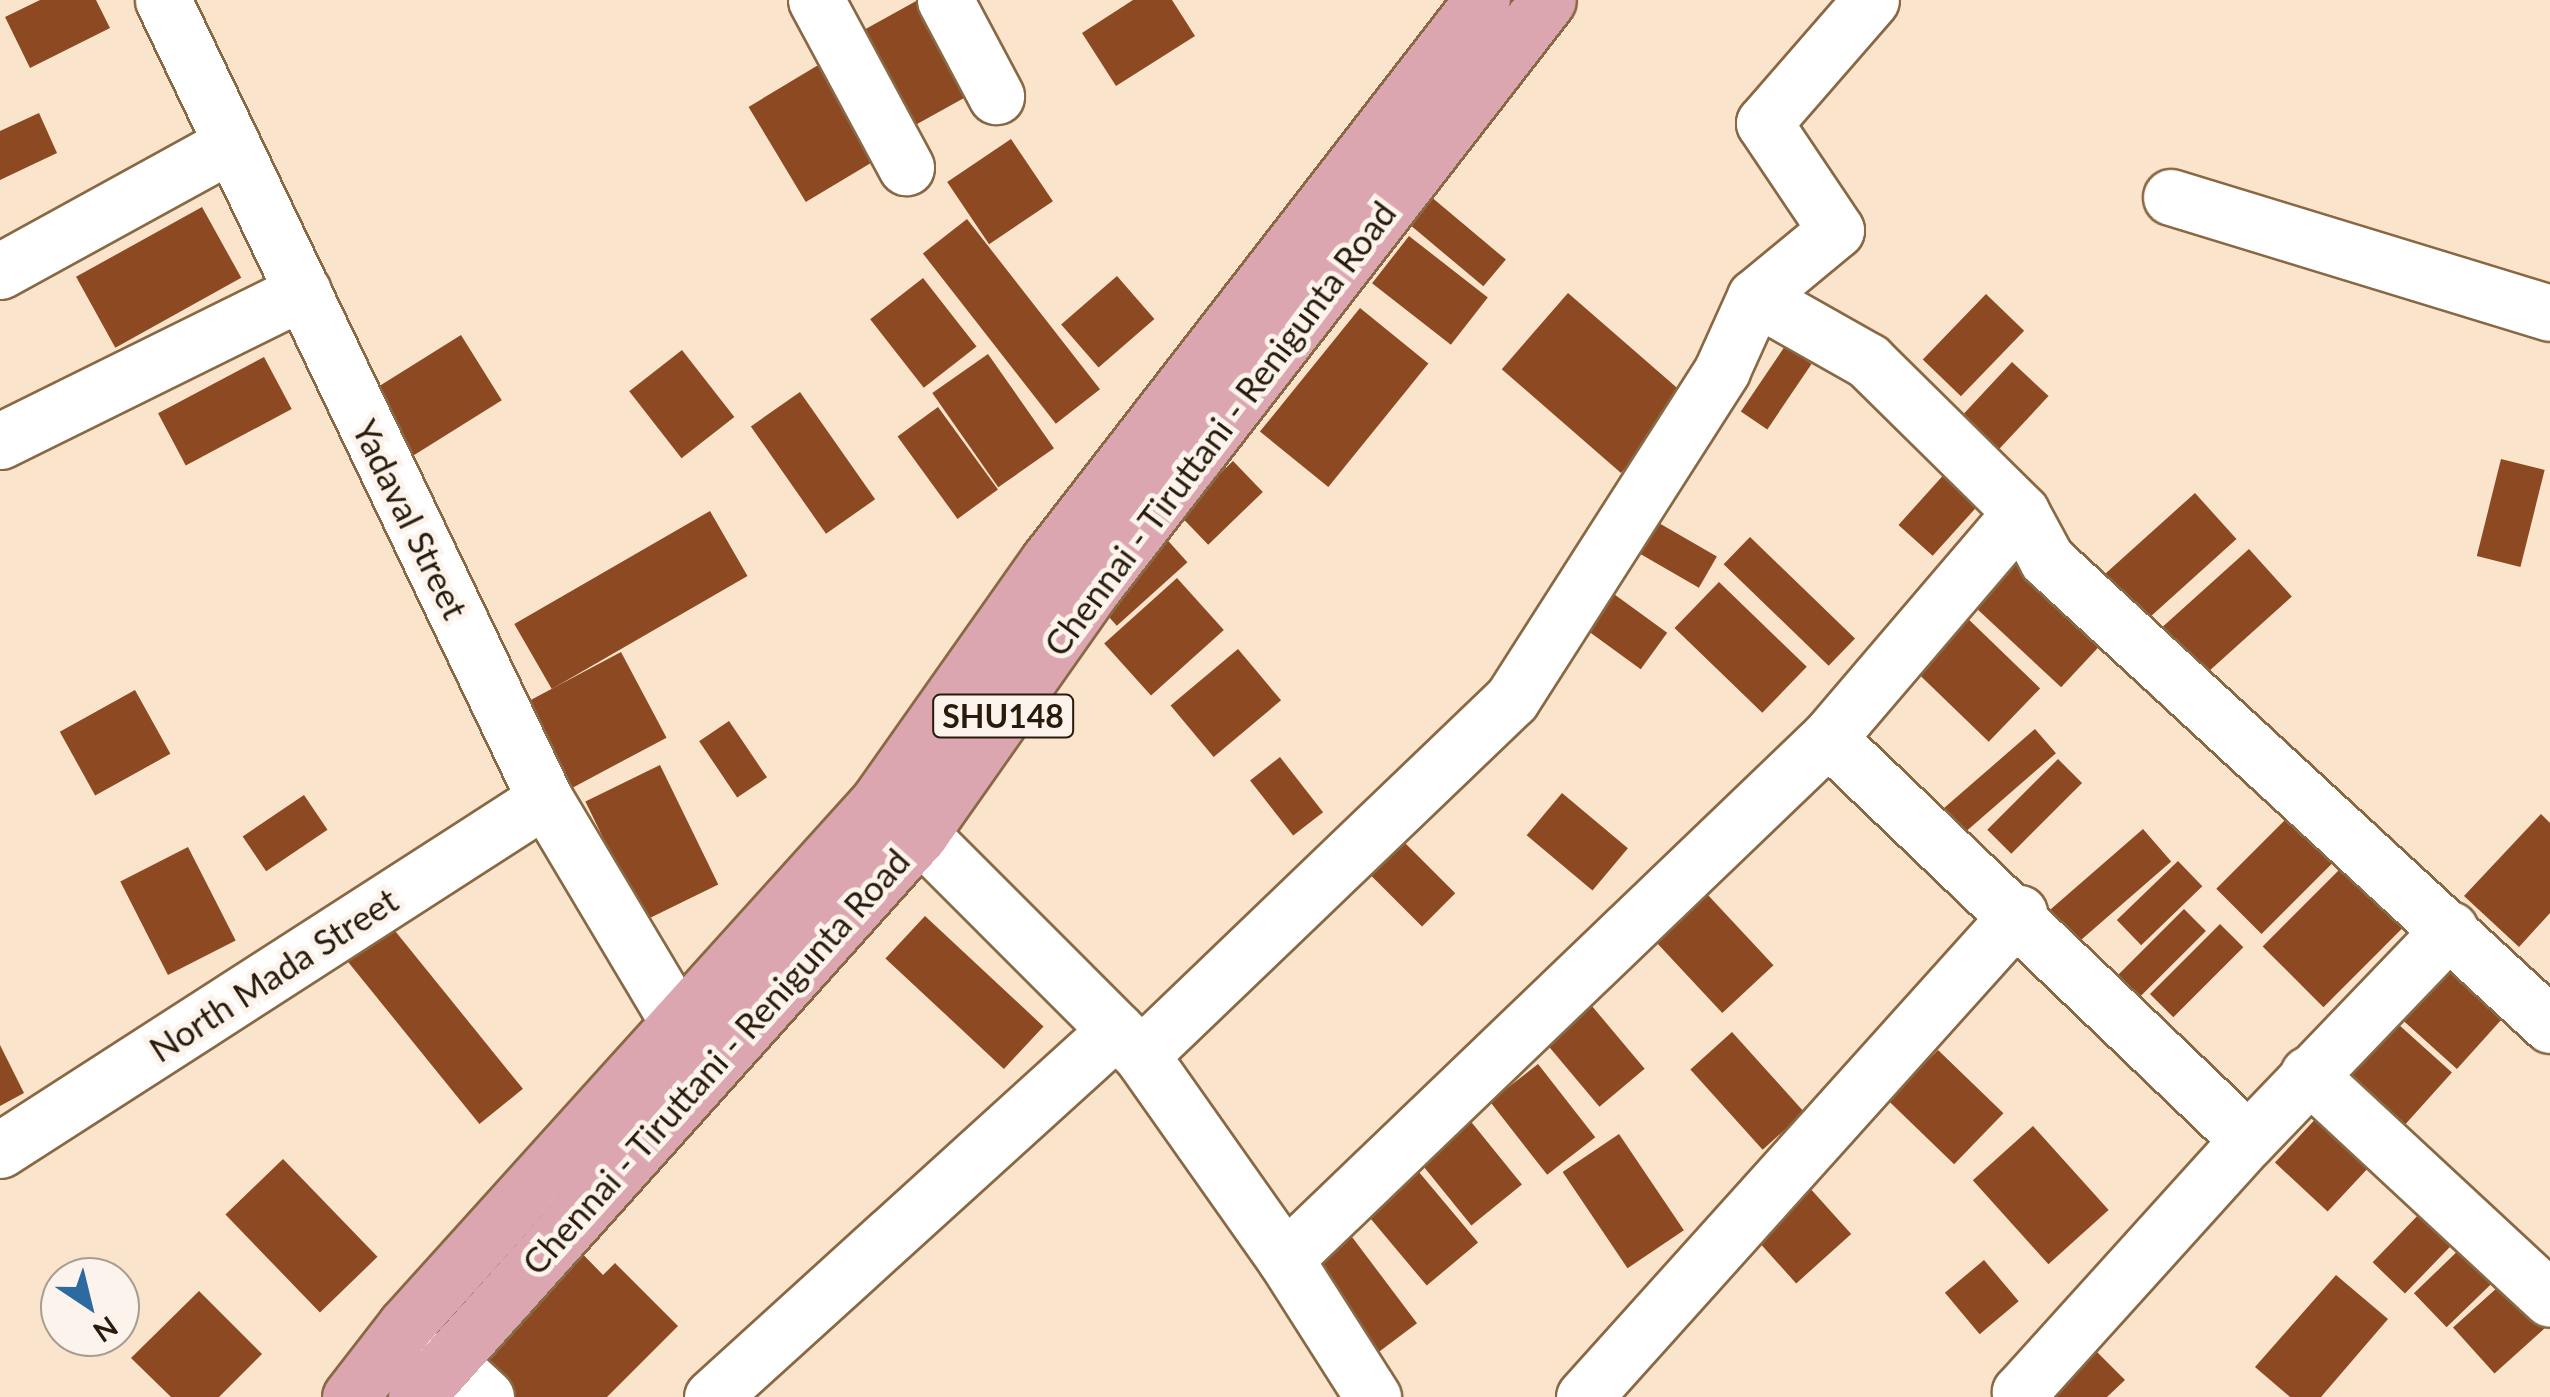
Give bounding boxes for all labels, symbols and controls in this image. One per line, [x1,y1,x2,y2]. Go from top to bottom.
street label: Chennai - Tiruttani - Renigunta Road [1034,192,1404,664]
street label: Yadaval Street [345,413,477,625]
road number: SHU148 [930,689,1076,743]
street label: Chennai - Tiruttani - Renigunta Road [512,839,918,1283]
street label: North Mada Street [141,878,405,1070]
north arrow [40,1257,140,1357]
text: N [87,1310,125,1350]

